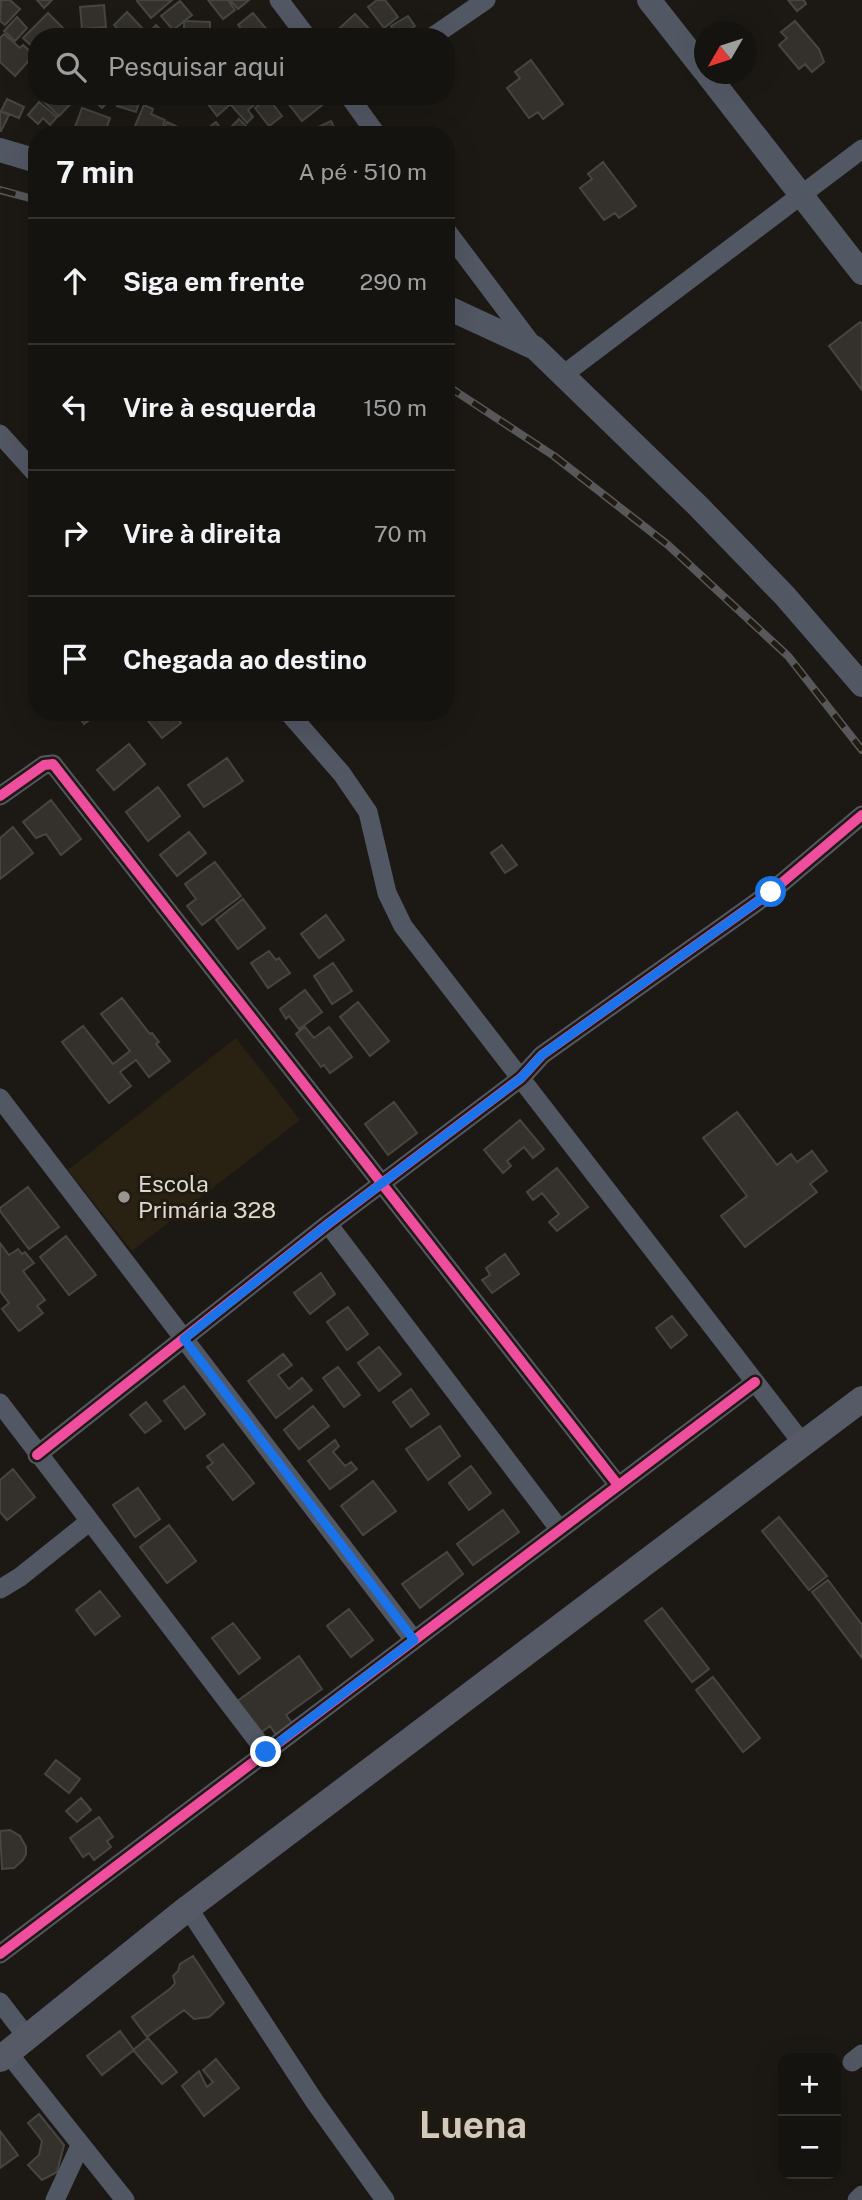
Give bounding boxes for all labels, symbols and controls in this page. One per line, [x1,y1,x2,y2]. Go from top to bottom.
north arrow [694,21,757,84]
search box [28,28,455,105]
icon: search [52,48,90,86]
text: Pesquisar aqui [108,51,285,82]
text: 7 min [56,154,134,190]
text: A pé · 510 m [299,158,427,185]
icon: ahead [56,262,94,300]
text: Siga em frente [123,266,305,297]
text: 290 m [360,268,427,295]
icon: left [56,388,94,426]
text: Vire à esquerda [123,392,316,423]
text: 150 m [363,394,427,421]
icon: right [56,514,94,552]
text: Vire à direita [123,518,281,549]
text: 70 m [374,520,427,547]
icon: arrive [56,640,94,678]
text: Chegada ao destino [123,644,367,675]
route start [755,876,786,907]
place label: Escola Primária 328 [138,1170,276,1223]
marker: Escola Primária 328 [116,1189,132,1205]
route end [250,1736,281,1767]
map controls [778,2053,841,2179]
button: + [778,2053,841,2116]
district label: Luena [419,2103,527,2146]
button: − [778,2116,841,2179]

